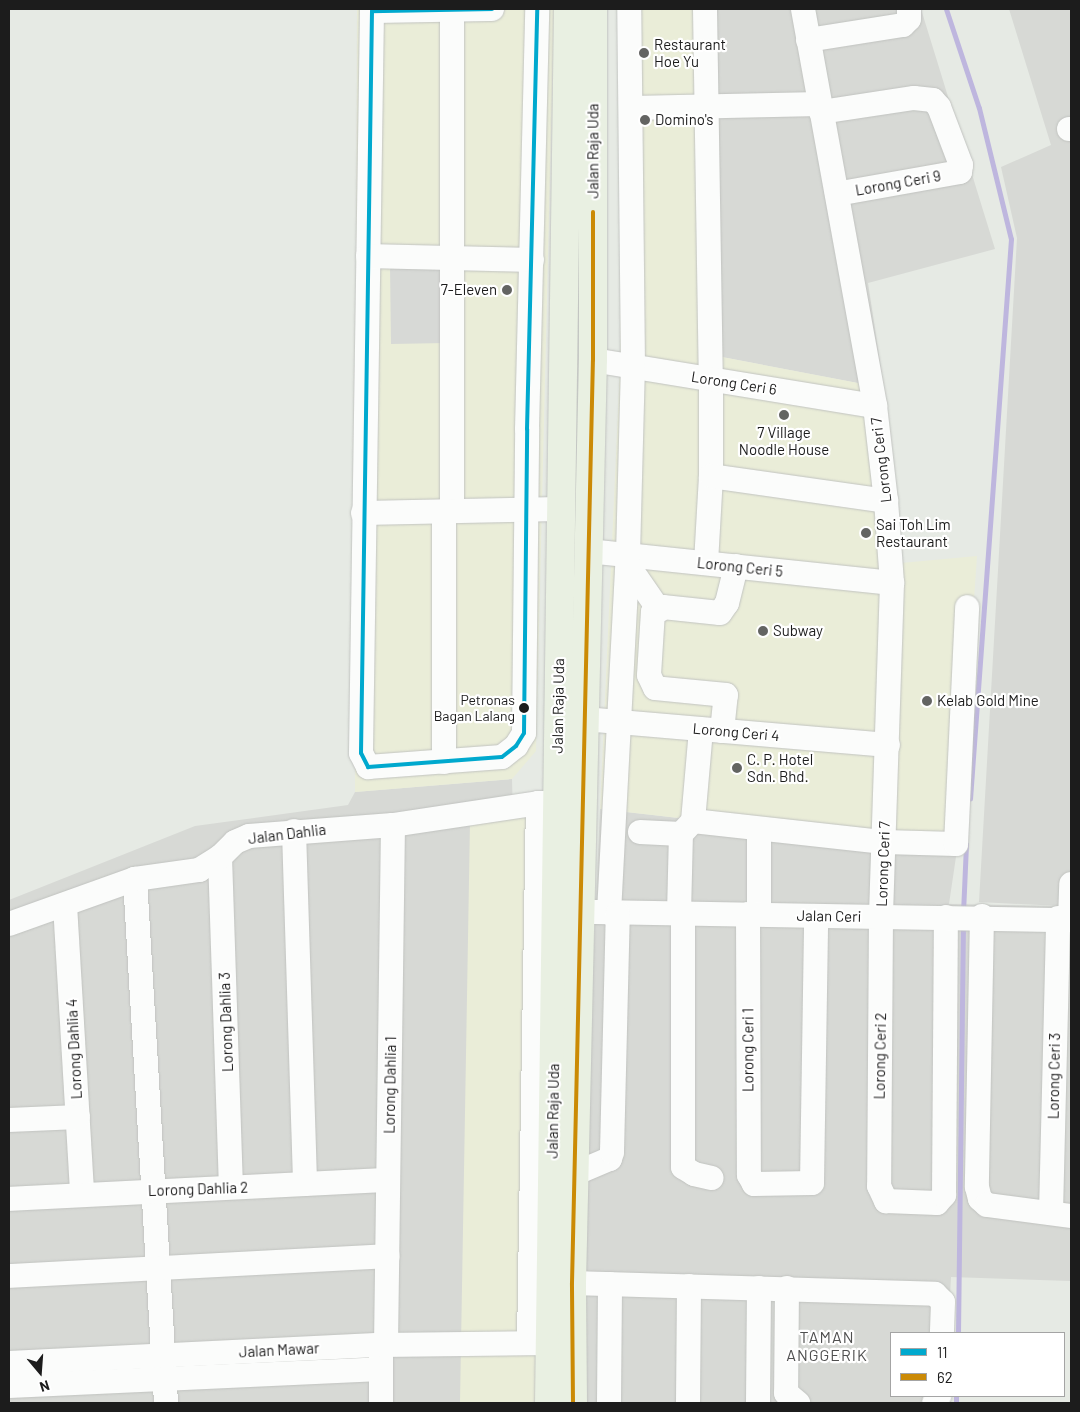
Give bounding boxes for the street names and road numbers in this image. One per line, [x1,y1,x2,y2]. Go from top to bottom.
street label: Jalan Raja Uda [584,103,602,199]
street label: Lorong Ceri 9 [854,167,942,199]
street label: Lorong Ceri 6 [690,367,778,399]
street label: Lorong Ceri 7 [867,416,895,504]
street label: Lorong Ceri 5 [696,554,784,580]
street label: Jalan Raja Uda [548,658,568,754]
street label: Lorong Ceri 4 [692,719,780,745]
street label: Jalan Dahlia [247,820,327,848]
street label: Lorong Ceri 7 [873,821,893,907]
street label: Jalan Ceri [796,906,862,926]
street label: Lorong Dahlia 3 [215,972,237,1072]
street label: Lorong Dahlia 4 [62,998,86,1100]
street label: Lorong Ceri 1 [739,1008,757,1092]
street label: Lorong Ceri 2 [870,1012,890,1100]
street label: Lorong Ceri 3 [1044,1033,1064,1119]
street label: Lorong Dahlia 1 [380,1036,400,1134]
street label: Jalan Raja Uda [543,1063,563,1159]
street label: Lorong Dahlia 2 [148,1178,248,1200]
street label: Jalan Mawar [238,1339,320,1361]

